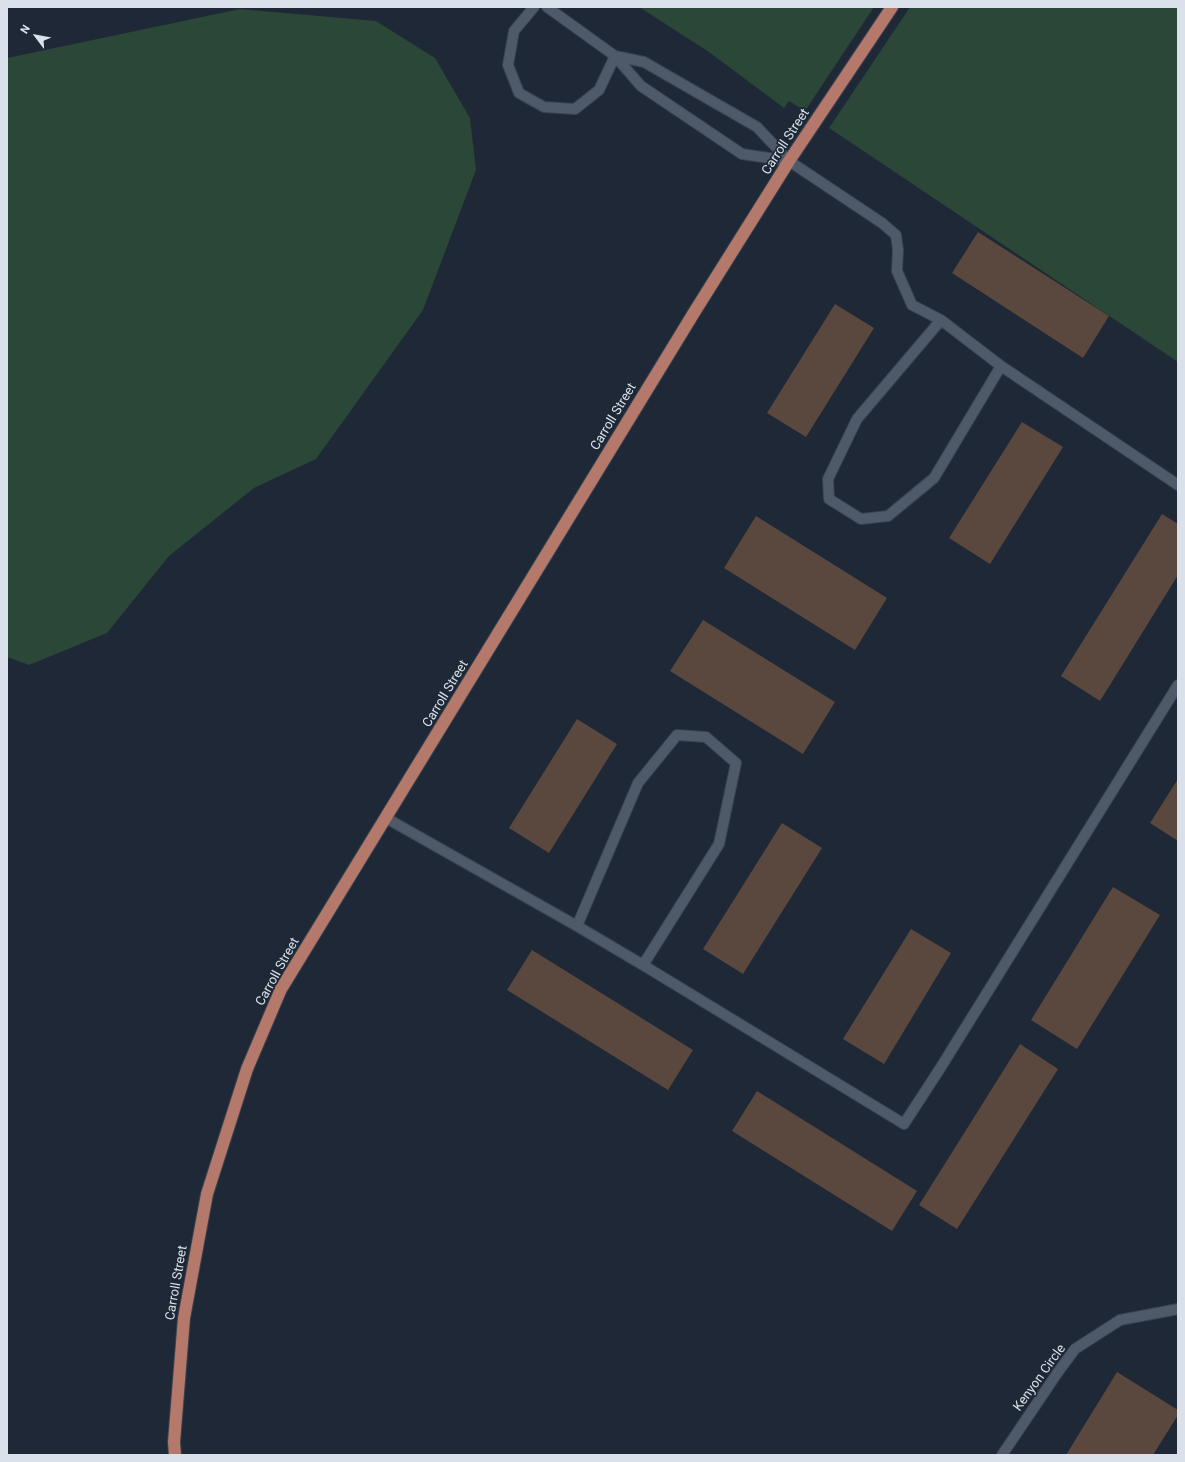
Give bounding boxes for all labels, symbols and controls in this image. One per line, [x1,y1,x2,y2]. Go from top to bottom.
north arrow [16,16,56,56]
text: N [18,23,33,36]
street label: Carroll Street [759,106,813,178]
street label: Carroll Street [588,381,640,453]
street label: Carroll Street [420,658,472,730]
street label: Carroll Street [253,935,303,1009]
street label: Carroll Street [163,1244,191,1322]
street label: Kenyon Circle [1011,1342,1069,1414]

